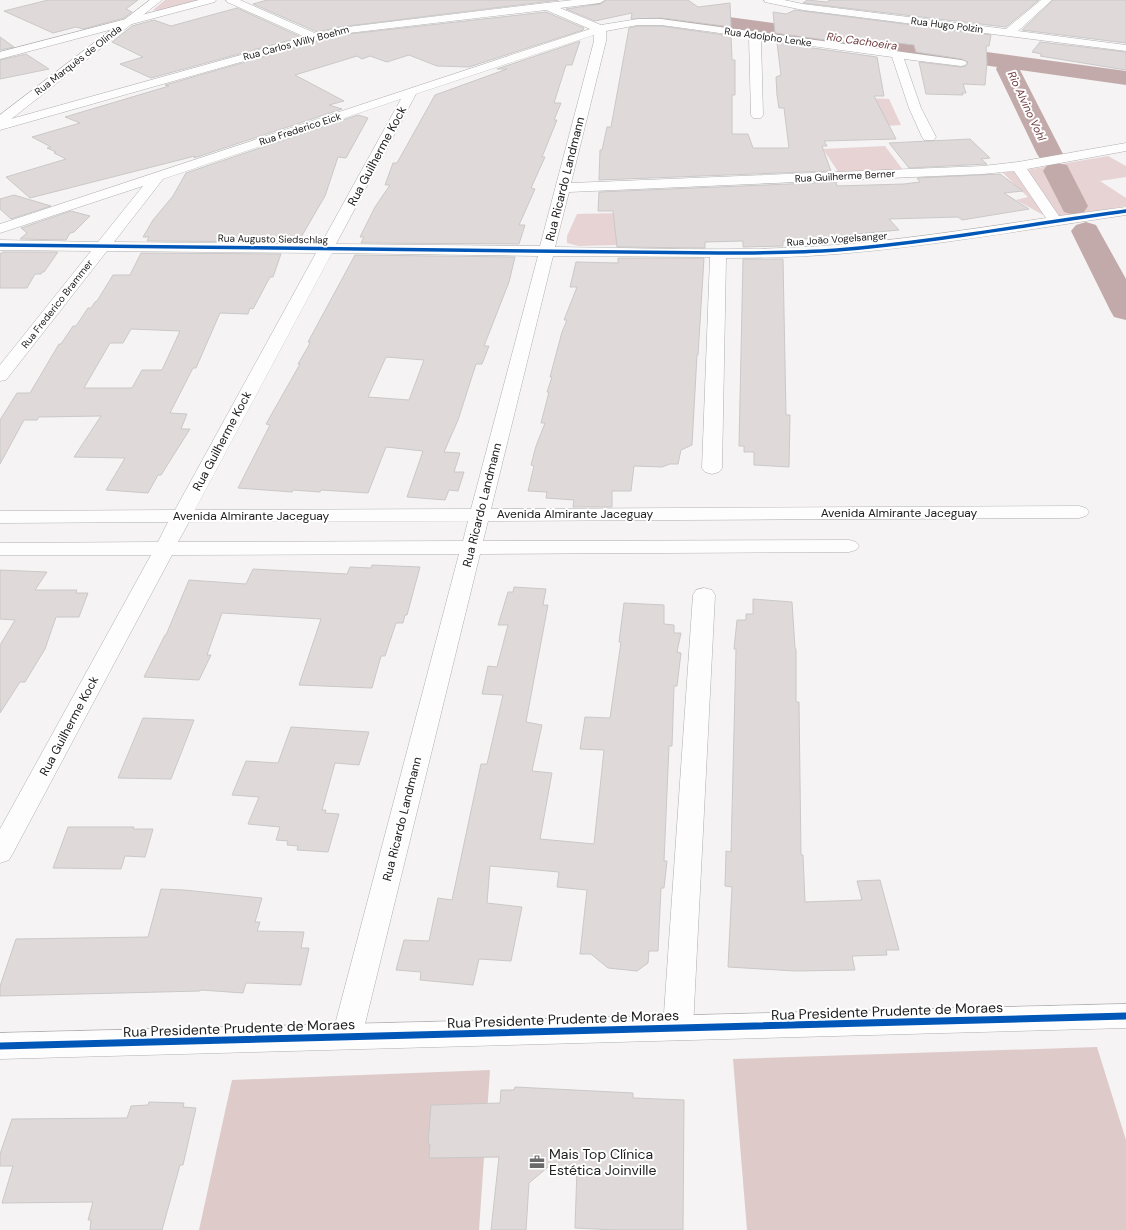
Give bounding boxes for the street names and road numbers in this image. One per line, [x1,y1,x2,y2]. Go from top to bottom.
street label: Rua Hugo Polzin [910,14,984,36]
street label: Rua Marquês de Olinda [32,22,124,98]
street label: Rua Carlos Willy Boehm [242,23,350,63]
street label: Rua Adolpho Lenke [724,24,813,50]
street label: Rua Guilherme Kock [344,103,410,209]
street label: Rua Frederico Eick [257,110,343,148]
street label: Rua Ricardo Landmann [542,115,588,243]
street label: Rua Guilherme Berner [794,167,896,185]
street label: Rua João Vogelsanger [786,229,888,249]
street label: Rua Augusto Siedschlag [218,232,329,246]
street label: Rua Frederico Brammer [18,257,96,351]
street label: Rua Guilherme Kock [189,388,255,494]
street label: Rua Ricardo Landmann [459,441,505,569]
street label: Avenida Almirante Jaceguay [821,505,978,521]
street label: Avenida Almirante Jaceguay [497,506,654,522]
street label: Avenida Almirante Jaceguay [173,508,330,524]
street label: Rua Guilherme Kock [36,673,102,779]
street label: Rua Ricardo Landmann [379,755,425,883]
street label: Rua Presidente Prudente de Moraes [771,998,1003,1024]
street label: Rua Presidente Prudente de Moraes [447,1006,679,1032]
street label: Rua Presidente Prudente de Moraes [123,1015,355,1041]

